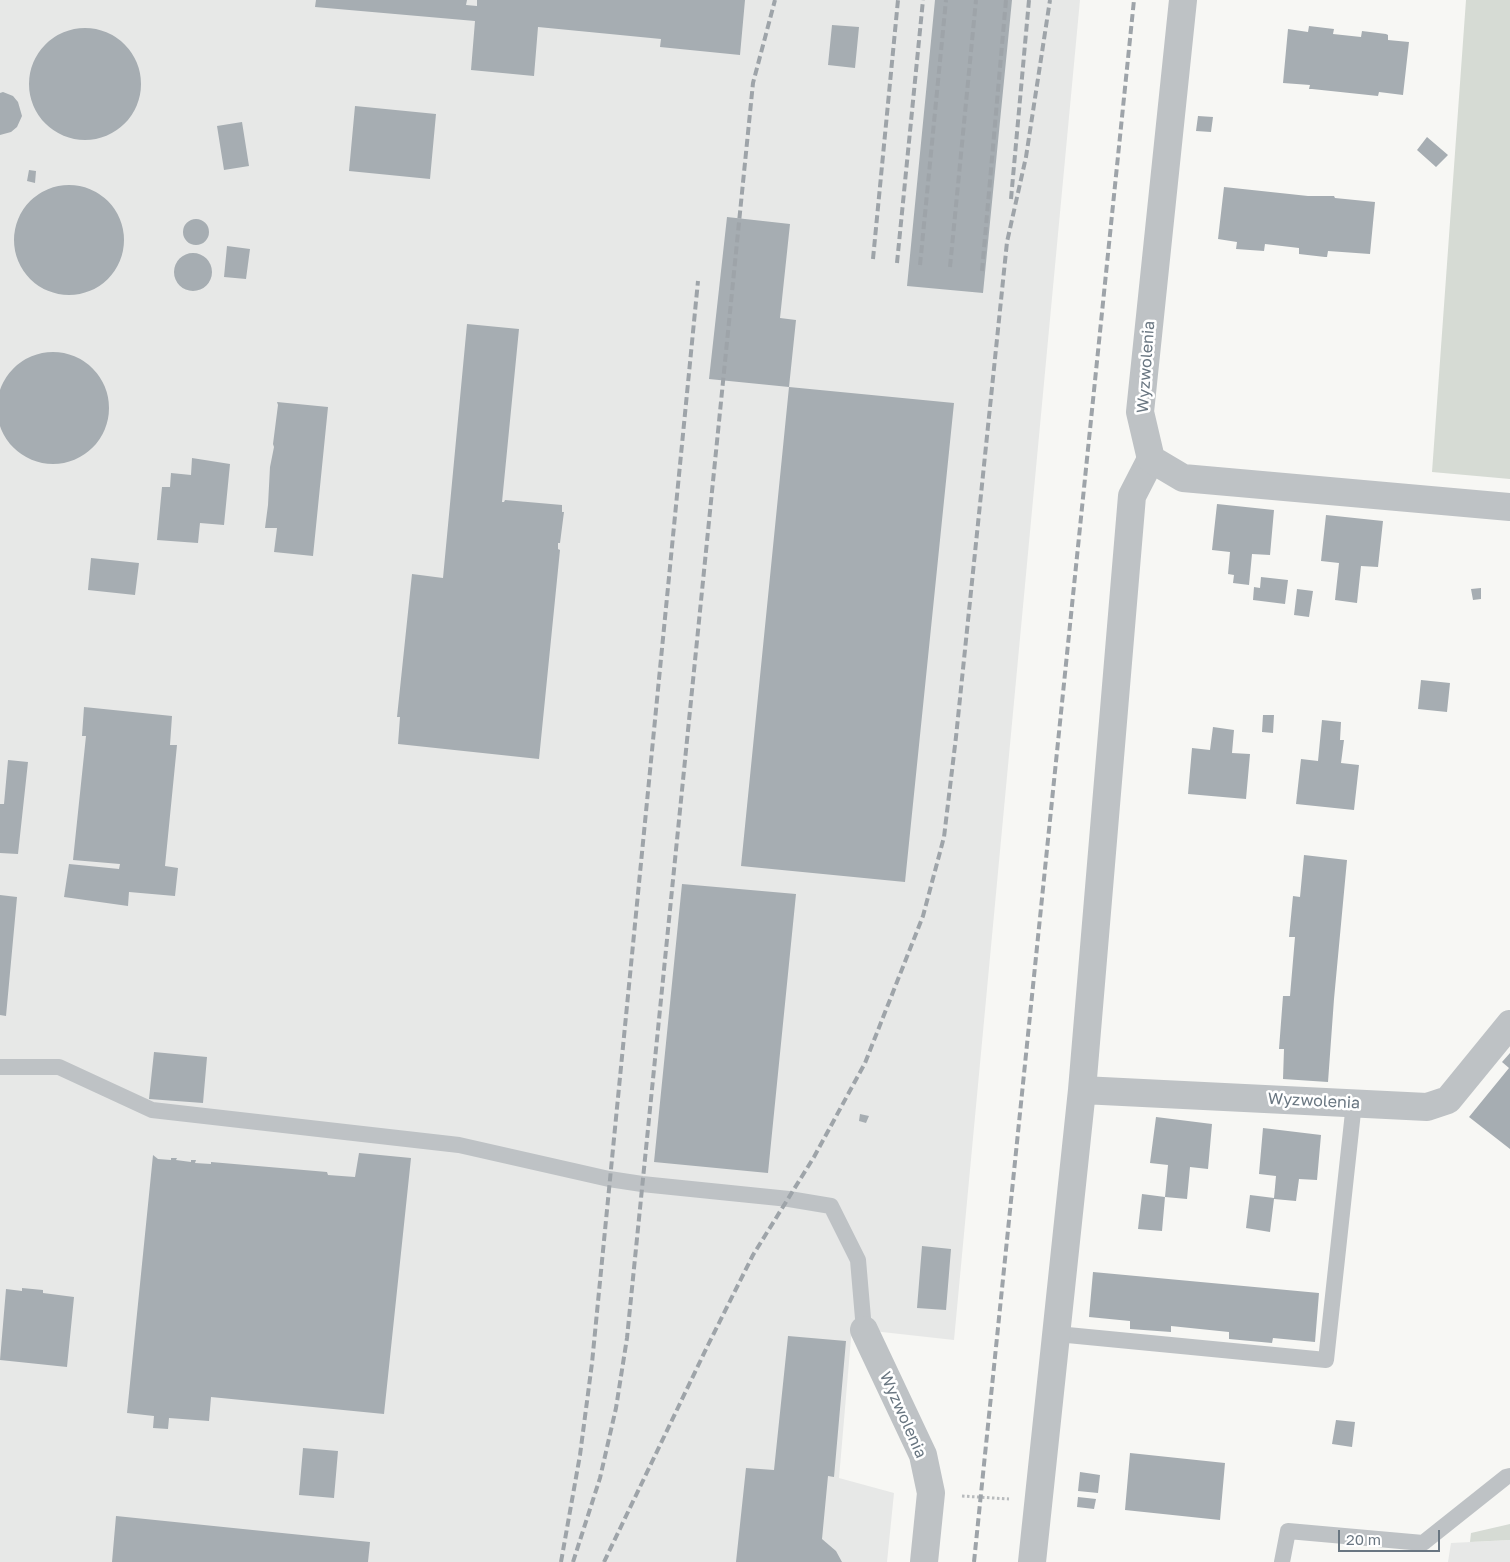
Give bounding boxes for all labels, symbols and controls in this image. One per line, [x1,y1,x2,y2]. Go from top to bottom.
street label: Wyzwolenia [1133,320,1159,414]
street label: Wyzwolenia [1267,1089,1361,1113]
street label: Wyzwolenia [875,1369,931,1461]
scale bar [1340,1520,1442,1552]
text: 20 m [1346,1530,1381,1548]

